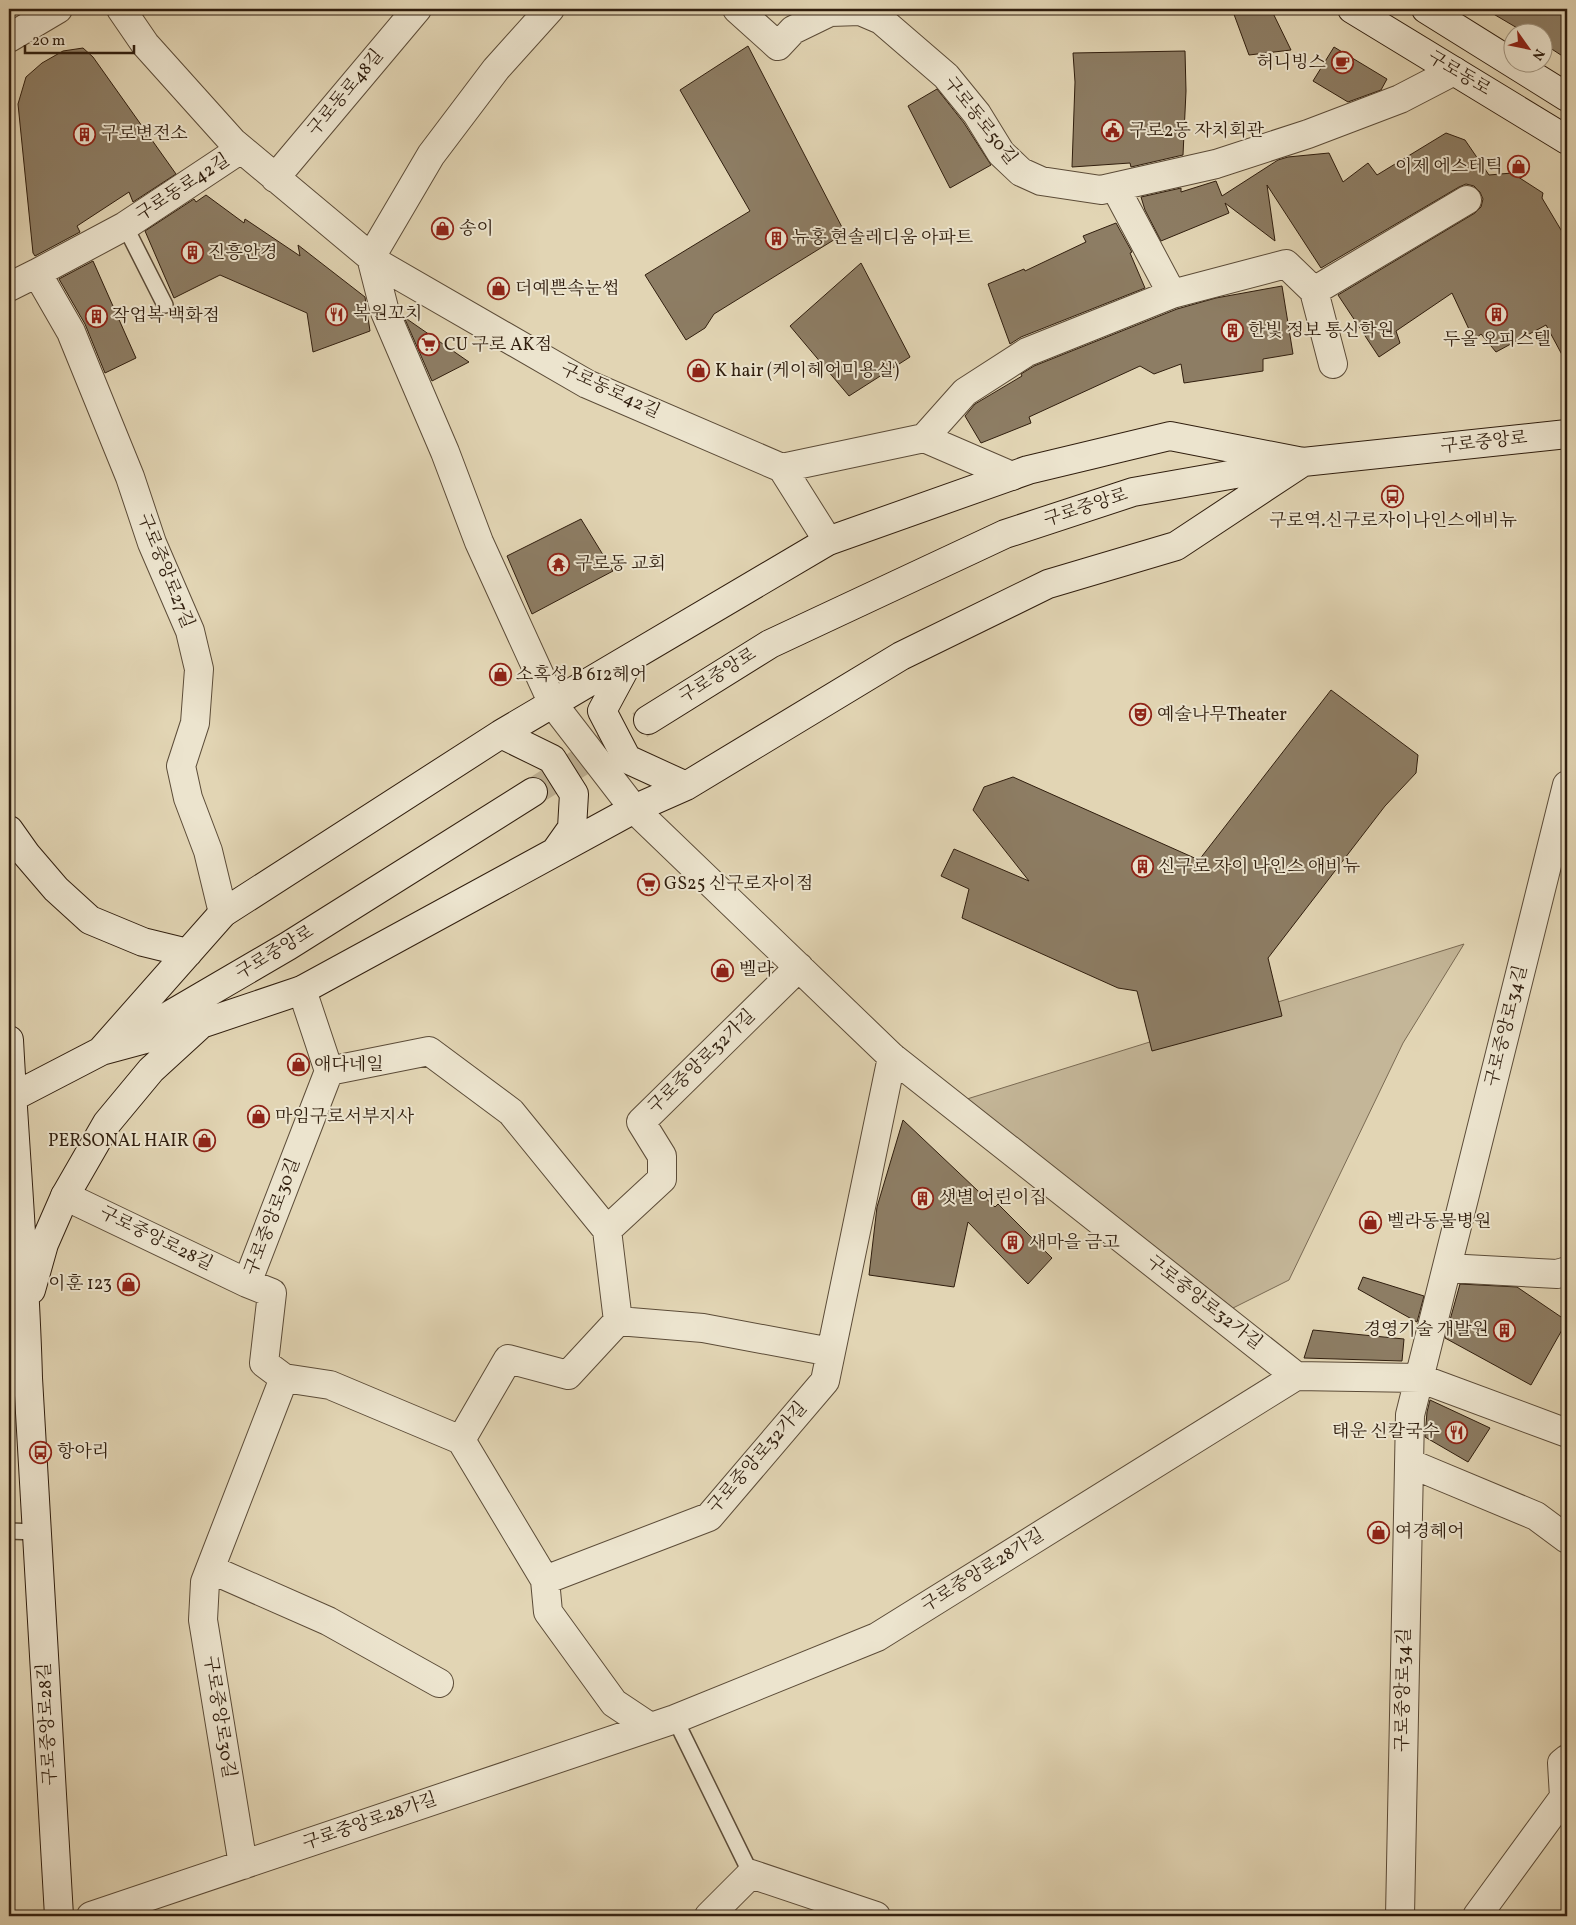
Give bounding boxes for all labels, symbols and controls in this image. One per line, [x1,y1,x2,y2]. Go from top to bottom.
scale bar [25,22,134,54]
north arrow [1504,22,1554,72]
text: 20 m [32,31,65,52]
street label: 구로동로48길 [302,44,390,142]
street label: 구로동로 [1423,45,1495,103]
text: N [1527,45,1548,64]
place label: 허니빙스 [1256,51,1327,76]
cafe icon: 허니빙스 [1330,51,1354,75]
street label: 구로동로50길 [938,72,1022,170]
public building icon: 구로2동 자치회관 [1101,119,1125,143]
place label: 구로2동 자치회관 [1129,119,1265,144]
building icon: 구로변전소 [73,122,97,146]
place label: 구로변전소 [101,122,188,147]
street label: 구로동로42길 [131,148,235,228]
place label: 이제 에스테틱 [1395,155,1503,180]
shop icon: 이제 에스테틱 [1507,155,1531,179]
shop icon: 송이 [431,217,455,241]
place label: 송이 [459,217,494,242]
building icon: 뉴홍 현솔레디움 아파트 [764,226,788,250]
place label: 뉴홍 현솔레디움 아파트 [792,226,974,251]
building icon: 진흥안경 [180,241,204,265]
place label: 진흥안경 [208,241,278,266]
shop icon: 더예쁜속눈썹 [487,277,511,301]
place label: 더예쁜속눈썹 [515,277,619,302]
restaurant icon: 복원꼬치 [325,302,349,326]
place label: 복원꼬치 [353,302,423,327]
building icon: 두올 오피스텔 [1485,303,1509,327]
building icon: 작업복 백화점 [84,304,108,328]
place label: 작업복 백화점 [112,304,220,329]
building icon: 한빛 정보 통신학원 [1220,319,1244,343]
place label: 한빛 정보 통신학원 [1248,319,1394,344]
place label: 두올 오피스텔 [1443,328,1551,353]
supermarket icon: CU 구로 AK점 [416,333,440,357]
place label: CU 구로 AK점 [444,333,552,358]
street label: 구로동로42길 [556,357,664,425]
shop icon: K hair (케이헤어미용실) [687,359,711,383]
place label: K hair (케이헤어미용실) [715,359,899,384]
street label: 구로중앙로 [1439,426,1529,460]
street label: 구로중앙로 [1041,483,1131,533]
bus stop icon: 구로역.신구로자이나인스에비뉴 [1381,484,1405,508]
place label: 구로역.신구로자이나인스에비뉴 [1269,509,1517,534]
street label: 구로중앙로27길 [131,510,199,632]
temple icon: 구로동 교회 [547,552,571,576]
place label: 구로동 교회 [575,552,666,577]
street label: 구로중앙로 [675,642,761,710]
shop icon: 소혹성 B 612헤어 [488,663,512,687]
place label: 소혹성 B 612헤어 [516,663,647,688]
theatre icon: 예술나무Theater [1129,703,1153,727]
place label: 예술나무Theater [1157,703,1287,728]
building icon: 신구로 자이 나인스 애비뉴 [1130,855,1154,879]
place label: 신구로 자이 나인스 애비뉴 [1158,855,1361,880]
supermarket icon: GS25 신구로자이점 [636,872,660,896]
place label: GS25 신구로자이점 [664,872,813,897]
street label: 구로중앙로 [231,920,319,986]
shop icon: 벨라 [711,958,735,982]
place label: 벨라 [739,958,774,983]
street label: 구로중앙로34길 [1480,963,1534,1089]
street label: 구로중앙로32가길 [643,1004,761,1120]
shop icon: 애다네일 [286,1053,310,1077]
place label: 애다네일 [314,1053,384,1078]
shop icon: 마임구로서부지사 [247,1105,271,1129]
place label: 마임구로서부지사 [275,1105,415,1130]
place label: PERSONAL HAIR [48,1129,189,1154]
shop icon: PERSONAL HAIR [193,1129,217,1153]
street label: 구로중앙로30길 [239,1155,307,1279]
building icon: 샛별 어린이집 [911,1186,935,1210]
place label: 샛별 어린이집 [939,1186,1047,1211]
street label: 구로중앙로28길 [95,1201,217,1277]
shop icon: 벨라동물병원 [1359,1210,1383,1234]
place label: 벨라동물병원 [1387,1210,1491,1235]
building icon: 새마을 금고 [1001,1231,1025,1255]
place label: 새마을 금고 [1029,1231,1120,1256]
street label: 구로중앙로32가길 [1141,1250,1267,1356]
place label: 이훈 123 [48,1272,112,1297]
shop icon: 이훈 123 [116,1272,140,1296]
place label: 경영기술 개발원 [1364,1318,1489,1343]
building icon: 경영기술 개발원 [1493,1318,1517,1342]
street label: 구로중앙로32가길 [702,1397,814,1519]
place label: 태운 신칼국수 [1332,1420,1440,1445]
restaurant icon: 태운 신칼국수 [1444,1420,1468,1444]
bus stop icon: 항아리 [29,1440,53,1464]
place label: 항아리 [57,1440,109,1465]
shop icon: 여경헤어 [1367,1520,1391,1544]
place label: 여경헤어 [1395,1520,1465,1545]
street label: 구로중앙로28가길 [917,1523,1049,1619]
street label: 구로중앙로34길 [1390,1628,1418,1752]
street label: 구로중앙로30길 [197,1654,241,1780]
street label: 구로중앙로28길 [32,1662,64,1786]
street label: 구로중앙로28가길 [299,1787,441,1857]

